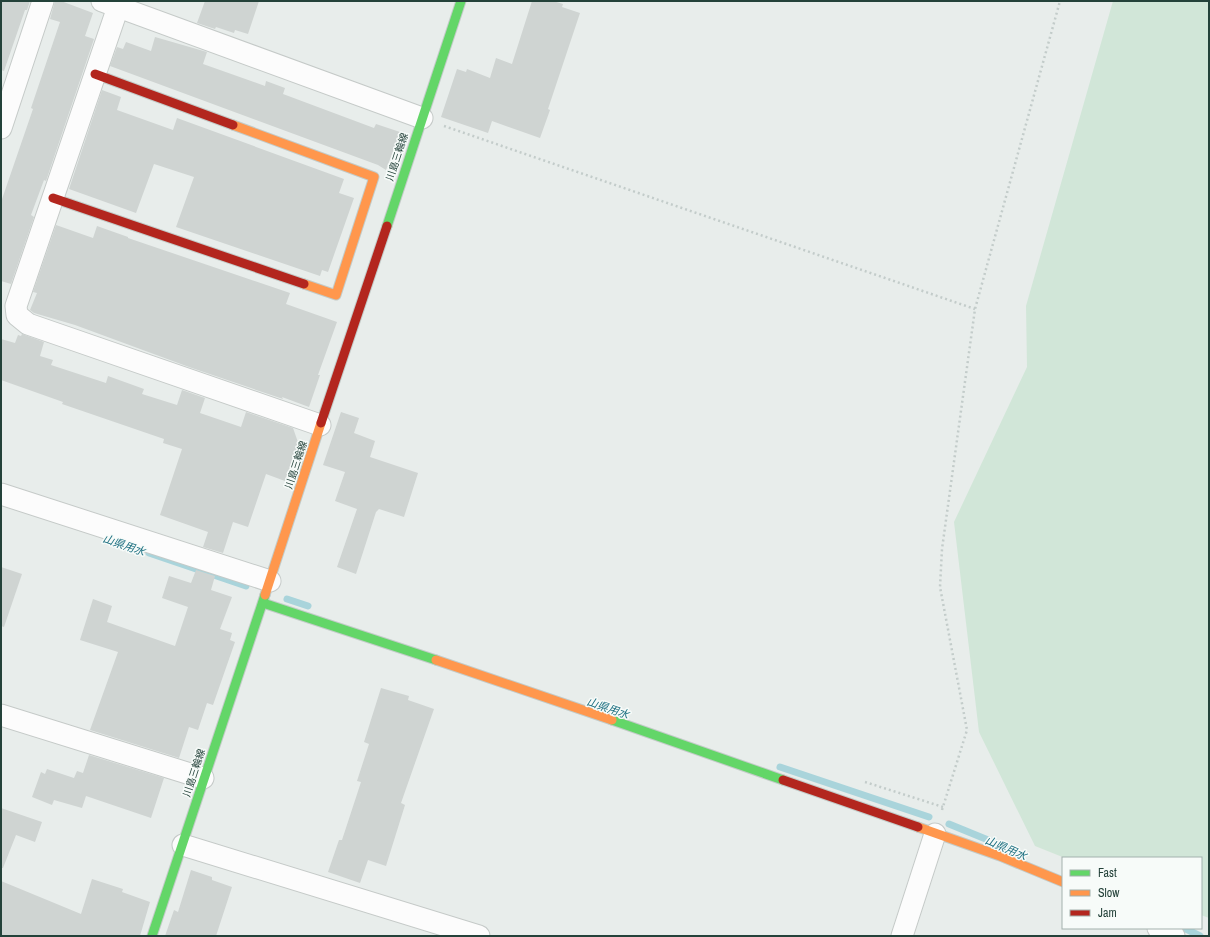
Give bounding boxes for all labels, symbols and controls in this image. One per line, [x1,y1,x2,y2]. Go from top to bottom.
street label: 川島三輪線 [383,131,411,183]
street label: 川島三輪線 [282,439,310,491]
water label: 山県用水 [101,531,148,559]
water label: 山県用水 [585,694,632,722]
street label: 川島三輪線 [180,747,208,799]
water label: 山県用水 [983,833,1030,863]
legend [1062,857,1202,929]
text: Fast [1098,865,1117,881]
text: Slow [1098,885,1120,901]
text: Jam [1098,905,1117,921]

